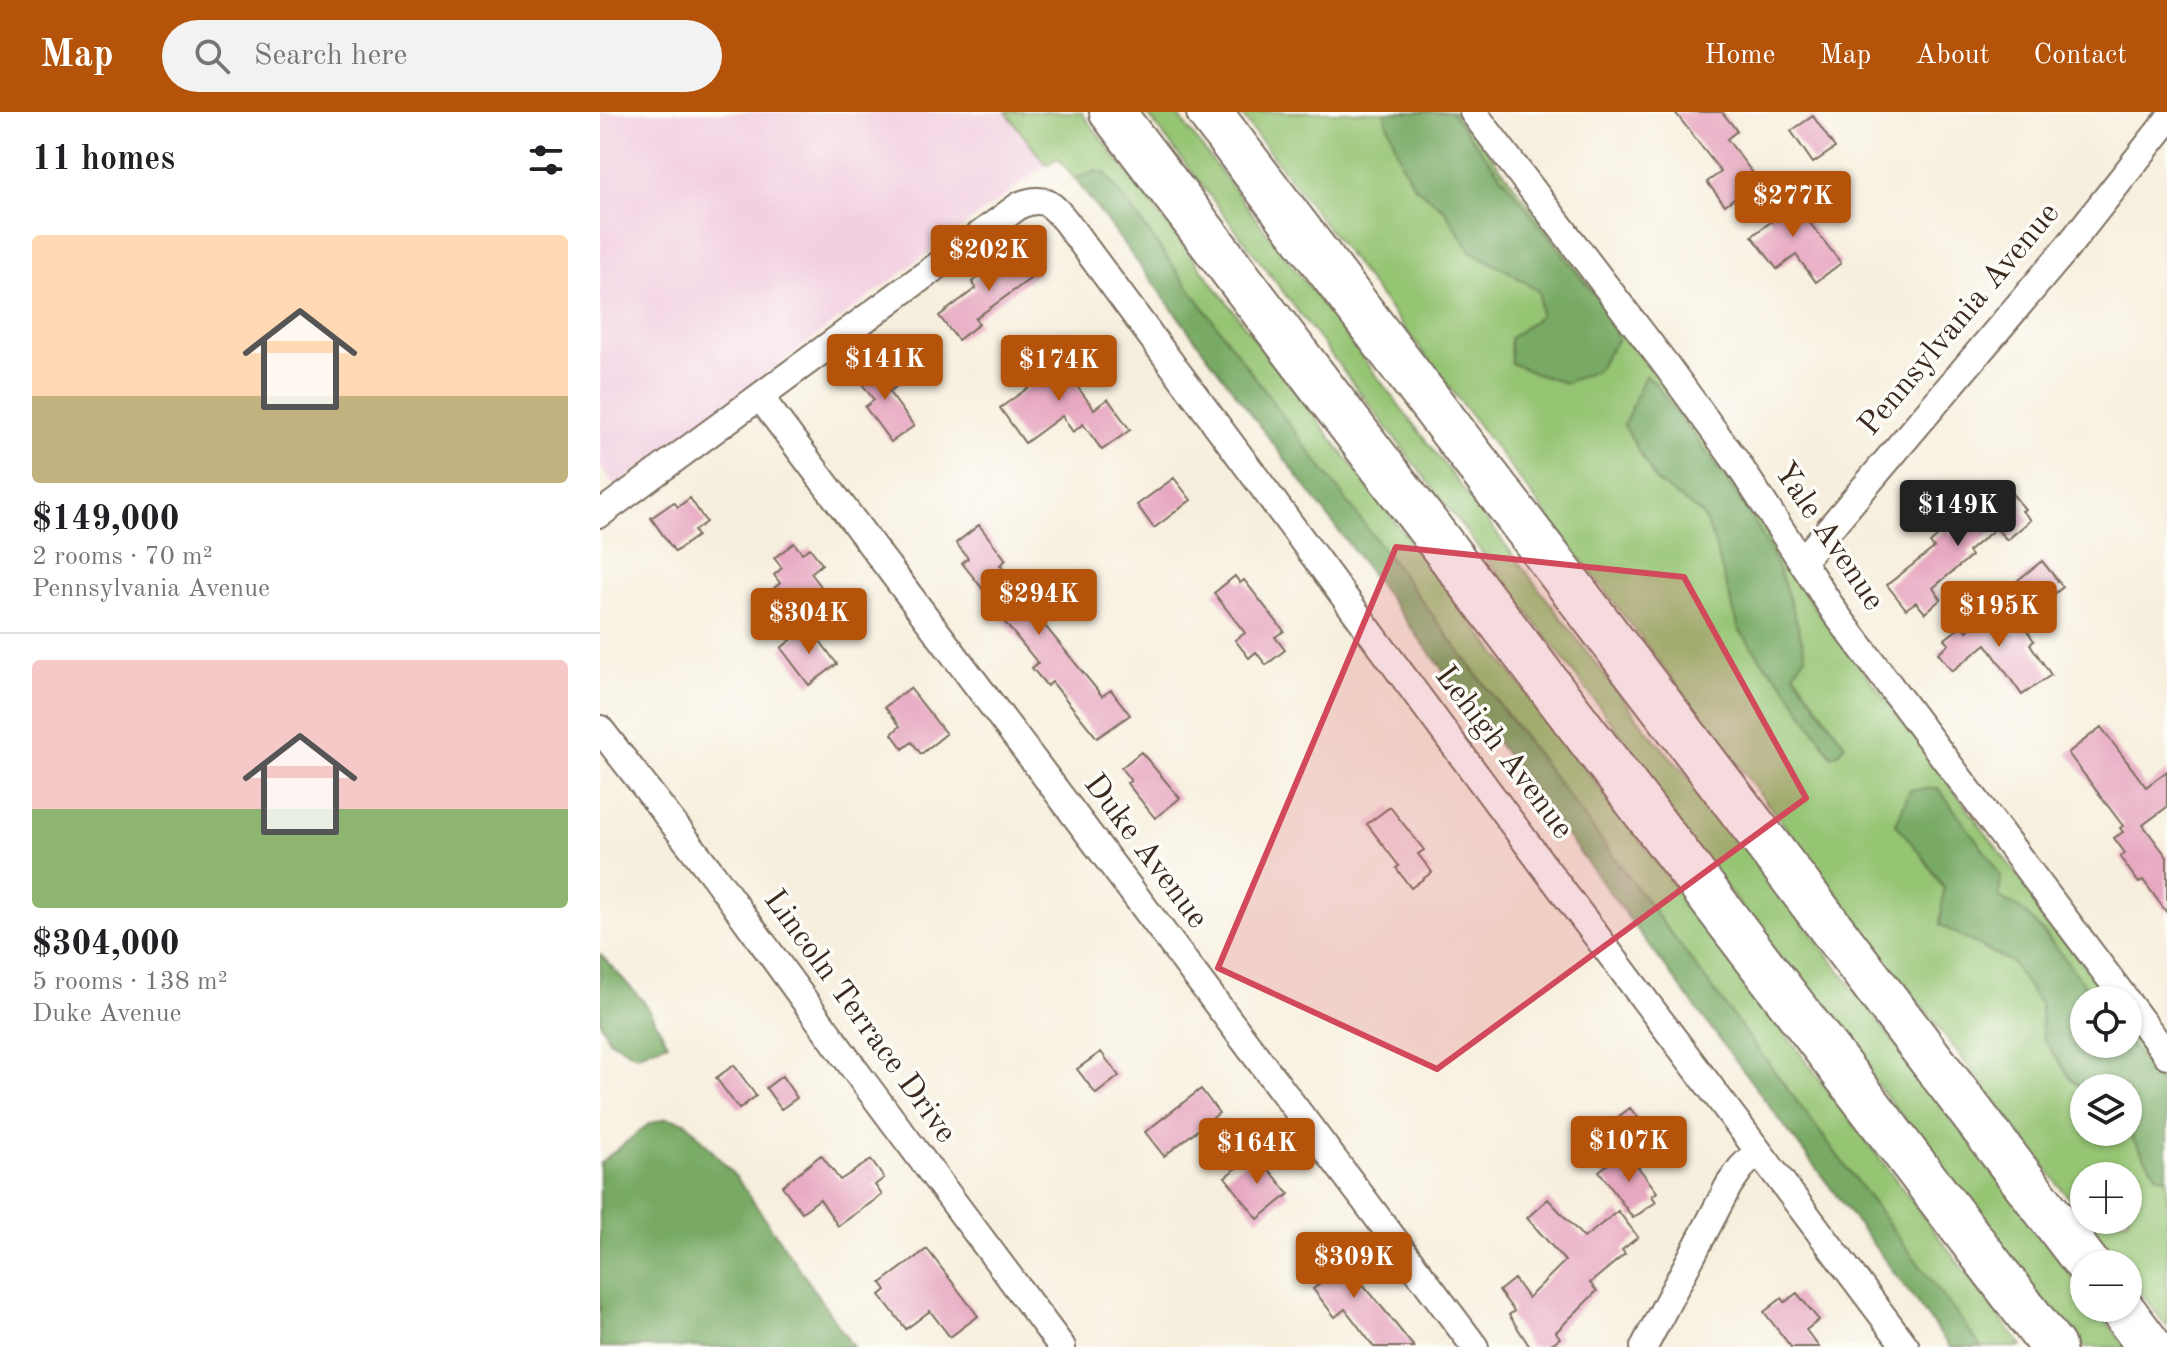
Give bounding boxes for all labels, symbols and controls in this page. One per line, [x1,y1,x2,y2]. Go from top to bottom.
search box [162,20,722,92]
icon: search [190,34,234,78]
text: Map [40,37,114,75]
text: Search here [254,41,407,71]
text: Home [1704,42,1775,70]
text: Map [1819,42,1871,70]
text: About [1915,42,1990,70]
text: Contact [2034,42,2127,70]
icon: filters [524,138,568,182]
text: 11 homes [32,143,175,177]
pin: $277K [1737,171,1849,239]
text: $277K [1753,184,1833,210]
street label: Pennsylvania Avenue [1854,198,2066,442]
pin: $202K [933,225,1045,293]
text: $202K [949,238,1029,264]
icon: home [228,287,372,431]
pin: $141K [829,334,941,402]
pin: $174K [1003,335,1115,403]
text: $141K [845,347,925,373]
text: $174K [1019,348,1099,374]
street label: Yale Avenue [1767,457,1889,617]
pin: $149K [1902,480,2014,548]
text: $149K [1918,493,1998,519]
text: $149,000 [32,503,180,537]
text: 2 rooms · 70 m² [32,544,213,570]
pin: $294K [983,569,1095,637]
text: Pennsylvania Avenue [32,576,270,602]
pin: $195K [1943,581,2055,649]
text: $294K [999,582,1079,608]
pin: $304K [753,588,865,656]
text: $195K [1959,594,2039,620]
text: $304K [769,601,849,627]
street label: Lehigh Avenue [1428,661,1578,845]
icon: home [228,712,372,856]
street label: Duke Avenue [1077,769,1213,935]
street label: Lincoln Terrace Drive [757,885,961,1149]
text: $304,000 [32,928,180,962]
text: 5 rooms · 138 m² [32,969,228,995]
map controls [2070,986,2142,1322]
button: locate [2070,986,2142,1058]
text: Duke Avenue [32,1001,182,1027]
button: layers [2070,1074,2142,1146]
pin: $107K [1573,1116,1685,1184]
pin: $164K [1201,1118,1313,1186]
text: $107K [1589,1129,1669,1155]
text: $164K [1217,1131,1297,1157]
button: + [2070,1162,2142,1234]
pin: $309K [1298,1232,1410,1300]
text: $309K [1314,1245,1394,1271]
button: − [2070,1250,2142,1322]

